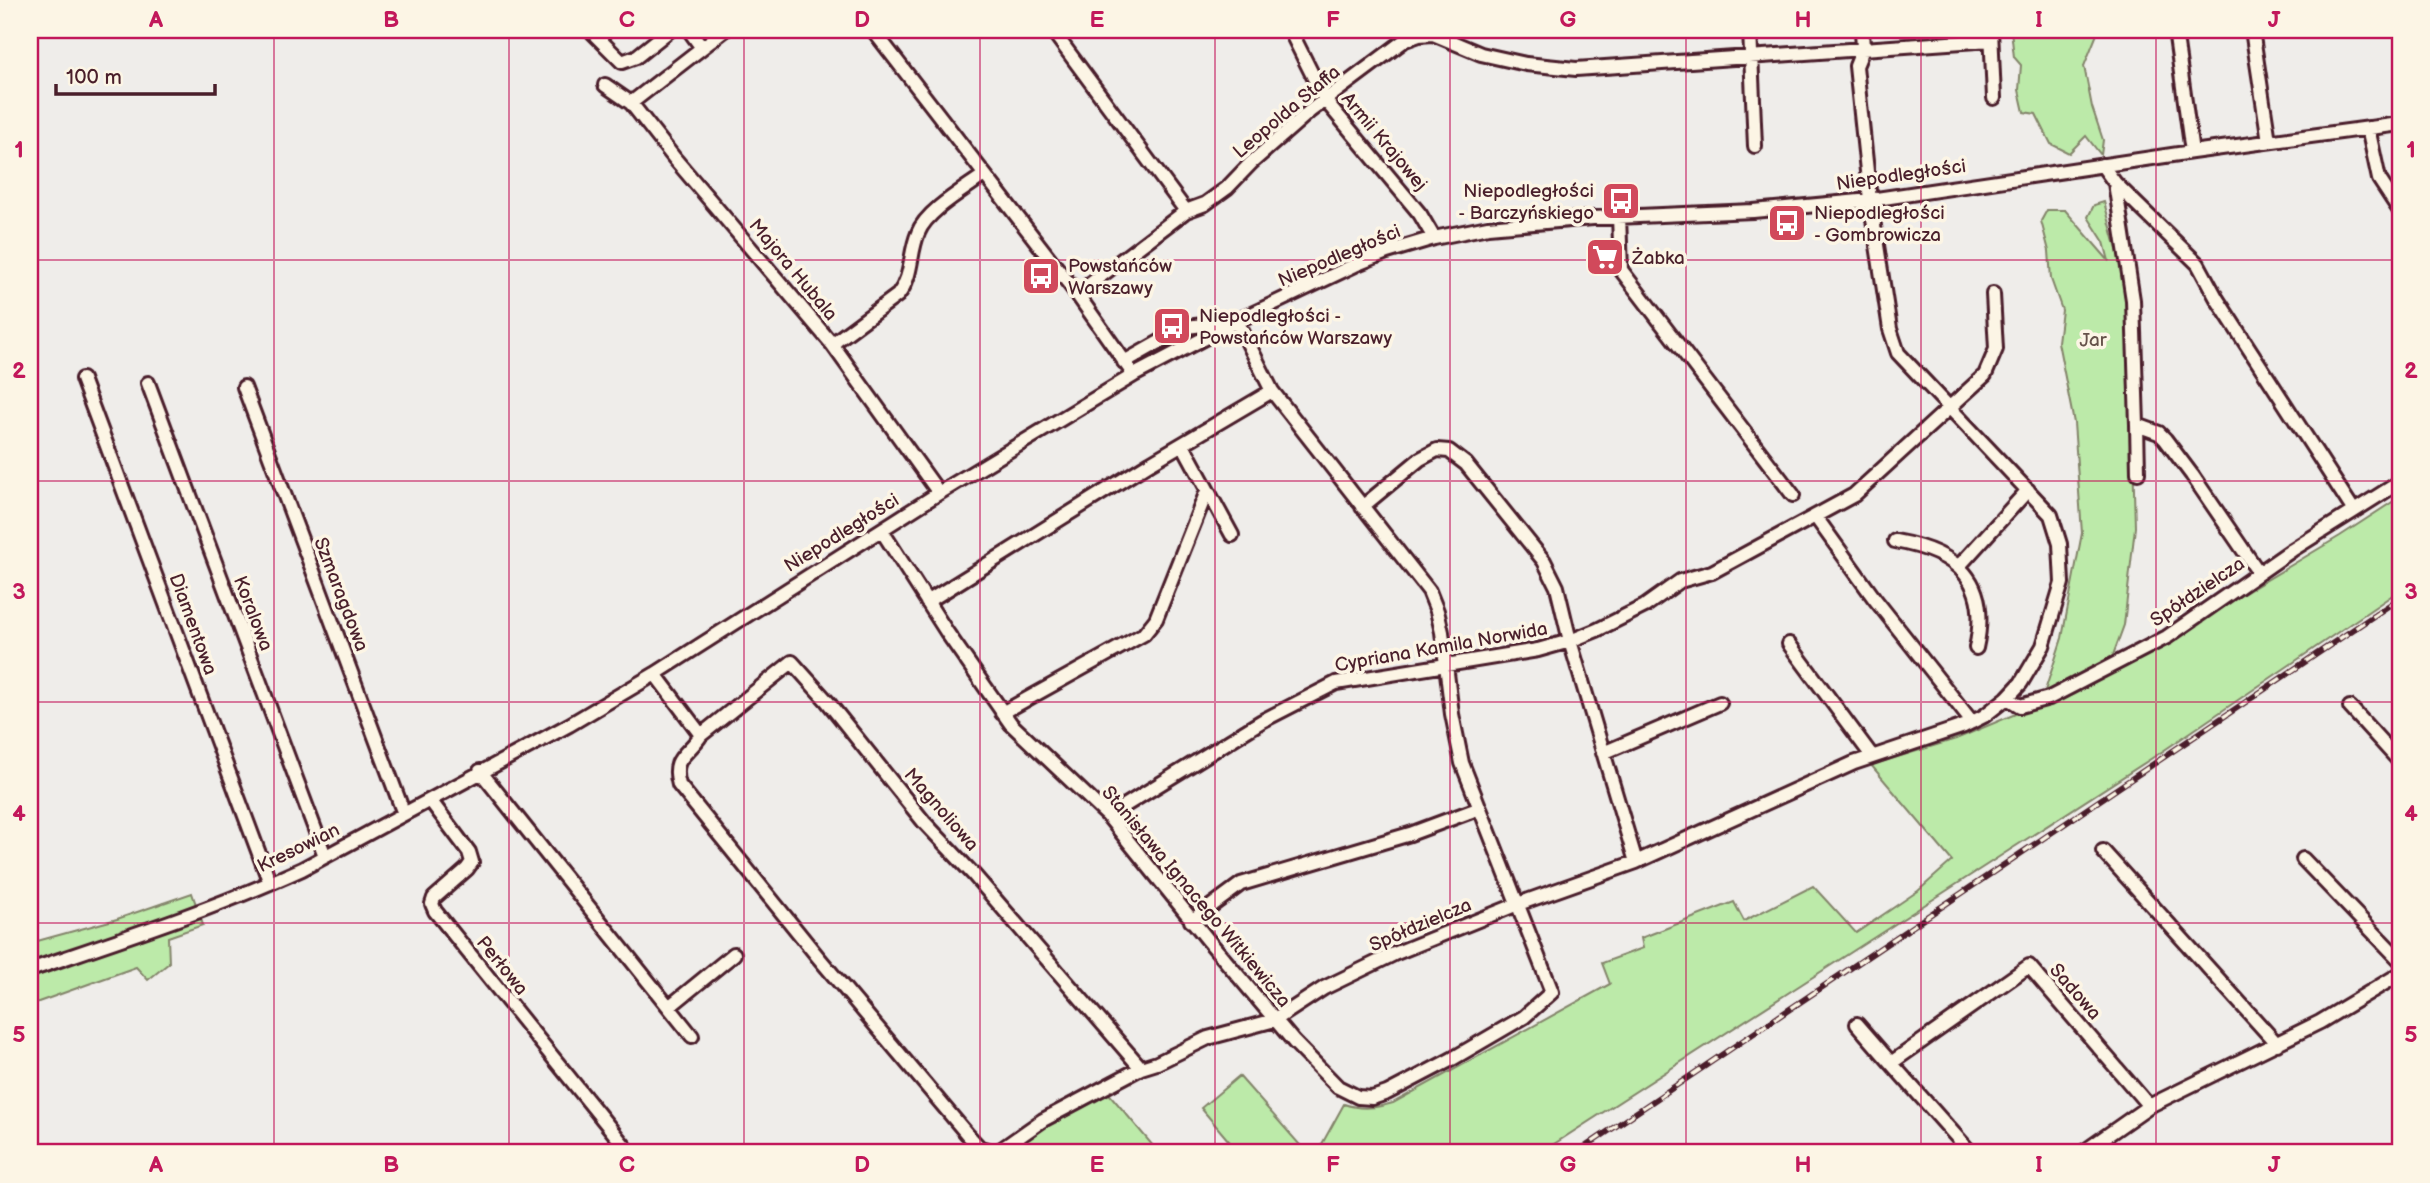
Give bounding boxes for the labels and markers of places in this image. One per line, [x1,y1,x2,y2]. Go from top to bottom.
place label: Niepodległości - Barczyńskiego [1458,180,1594,225]
bus stop icon: Niepodległości - Barczyńskiego [1600,180,1642,222]
bus stop icon: Niepodległości - Gombrowicza [1766,202,1808,244]
place label: Niepodległości - Gombrowicza [1814,202,1945,247]
supermarket icon: Żabka [1584,236,1626,278]
place label: Żabka [1631,247,1685,270]
bus stop icon: Powstańców Warszawy [1020,255,1062,297]
place label: Powstańców Warszawy [1068,255,1172,300]
bus stop icon: Niepodległości - Powstańców Warszawy [1151,305,1193,347]
place label: Niepodległości - Powstańców Warszawy [1199,305,1392,350]

